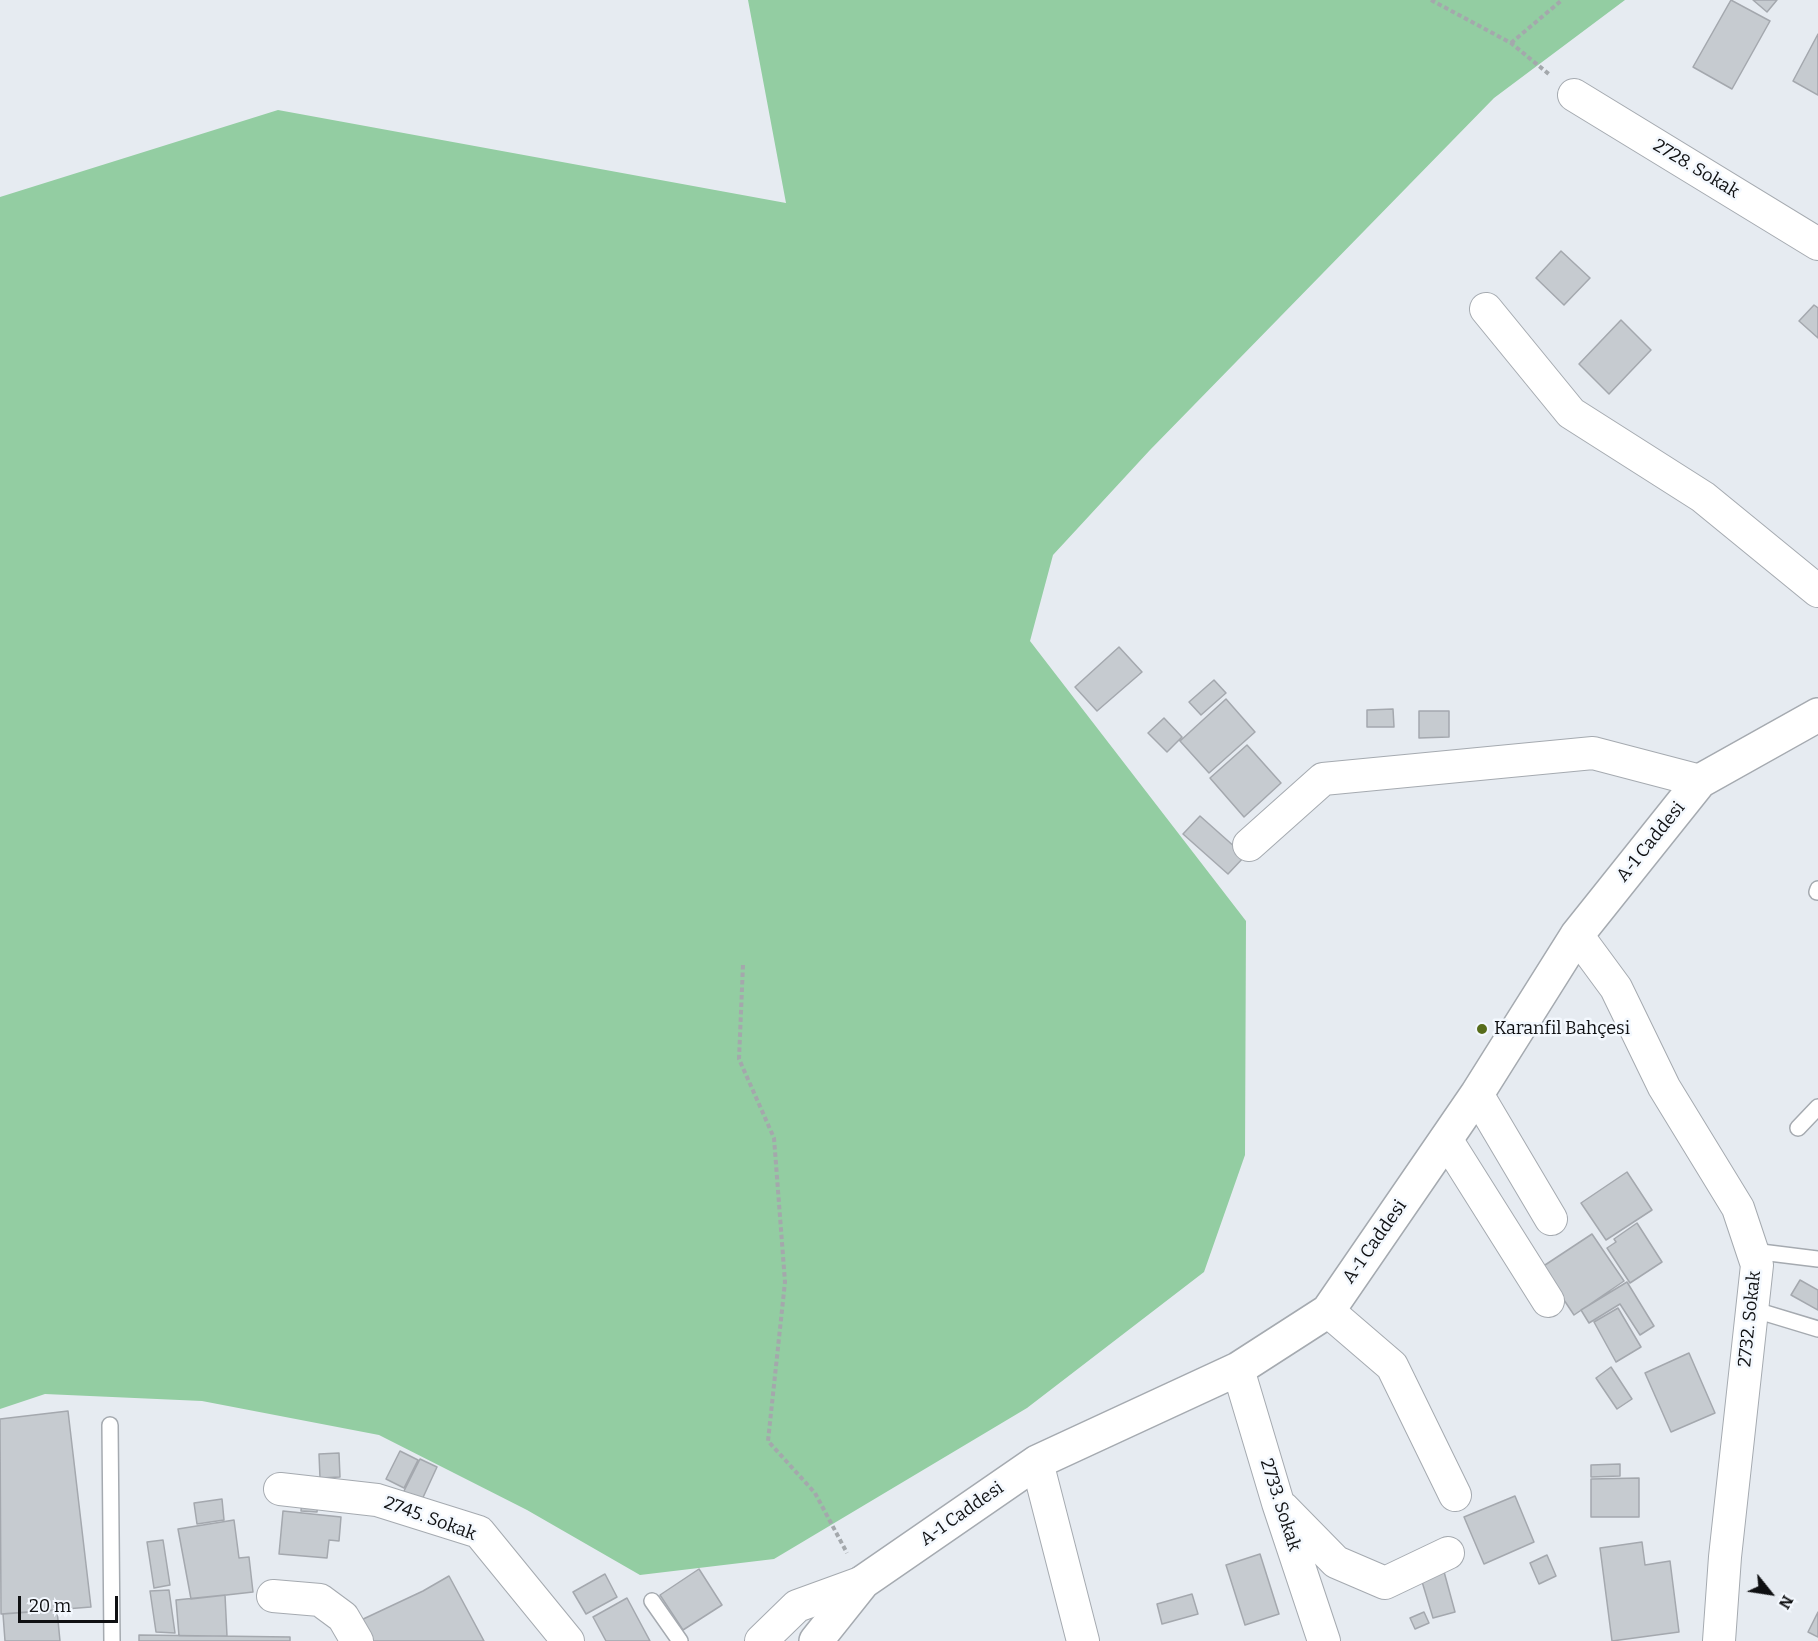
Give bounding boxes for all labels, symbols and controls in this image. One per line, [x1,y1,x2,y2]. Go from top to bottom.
street label: 2728. Sokak [1649,135,1743,203]
street label: A-1 Caddesi [1612,798,1690,886]
place label: Karanfil Bahçesi [1494,1018,1630,1040]
marker: Karanfil Bahçesi [1475,1022,1489,1036]
street label: A-1 Caddesi [1338,1196,1412,1288]
street label: 2732. Sokak [1734,1270,1766,1368]
street label: 2733. Sokak [1255,1456,1305,1554]
street label: A-1 Caddesi [916,1477,1008,1551]
street label: 2745. Sokak [381,1492,479,1546]
north arrow [1740,1563,1800,1623]
scale bar [21,1584,122,1622]
text: N [1775,1592,1797,1612]
text: 20 m [29,1595,71,1617]

